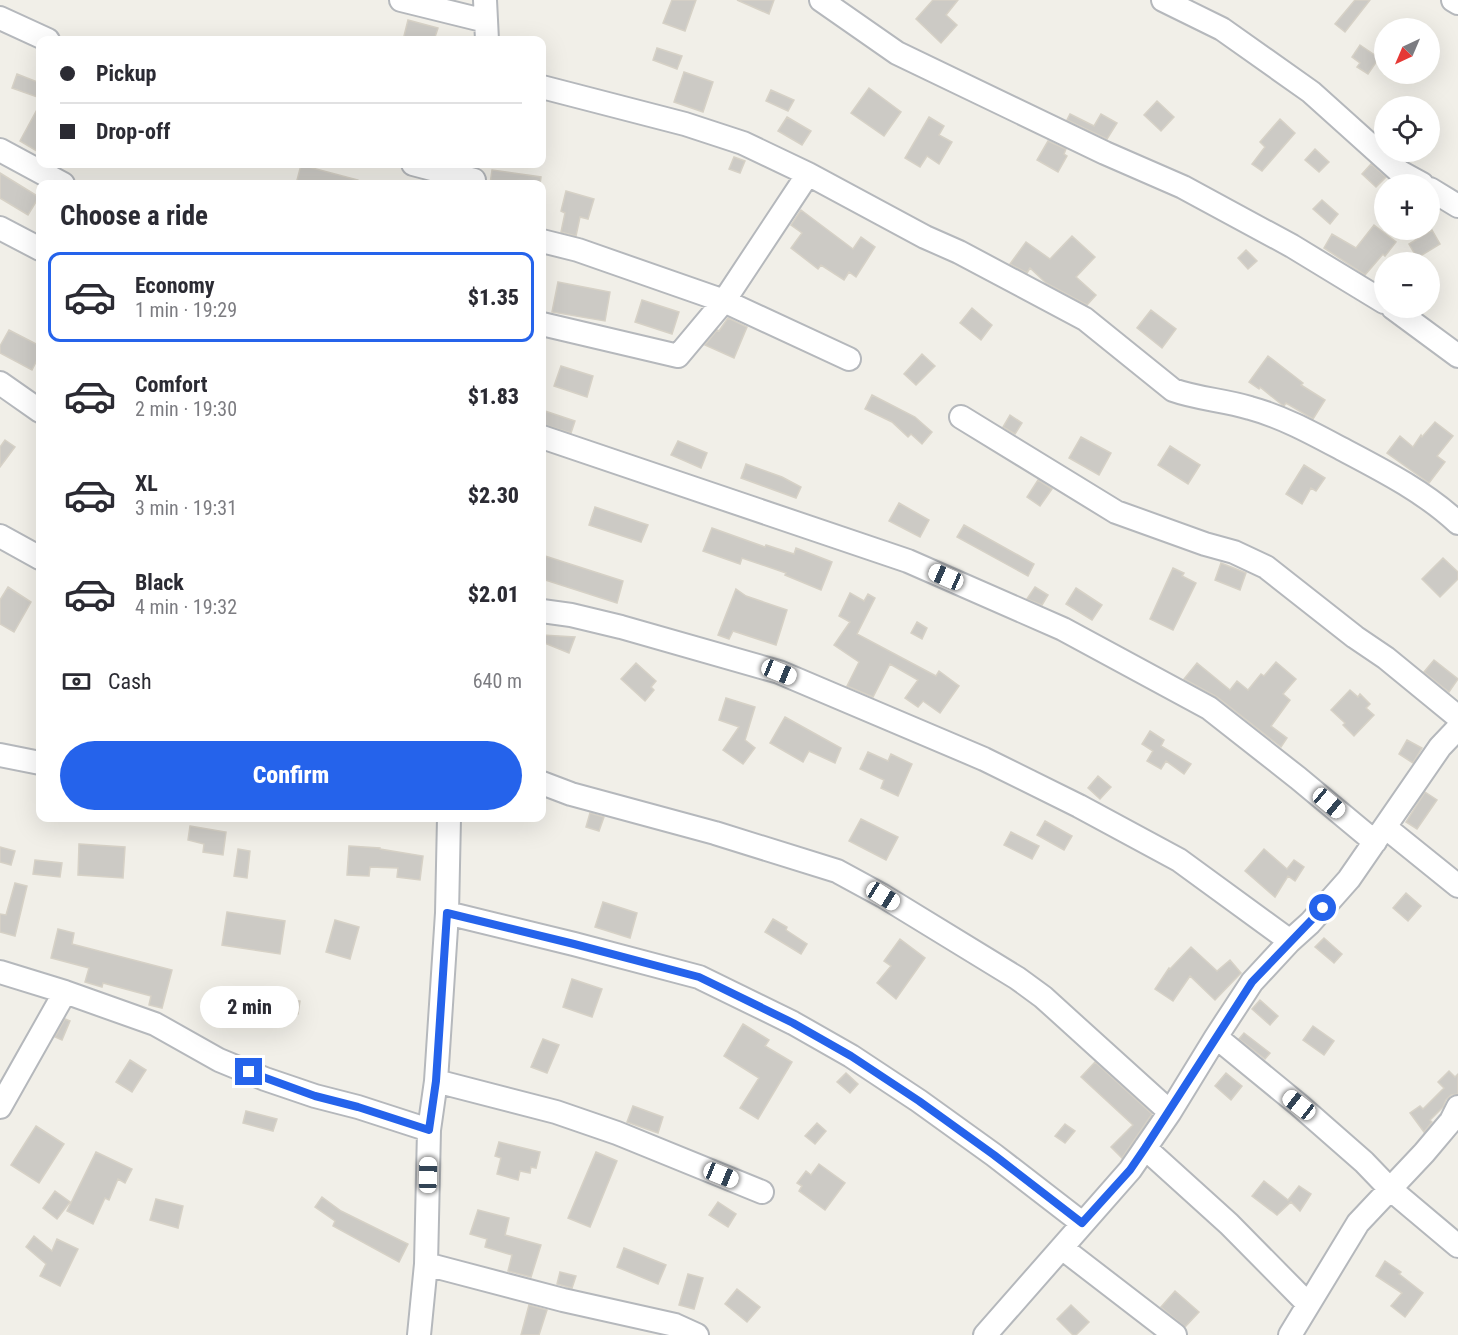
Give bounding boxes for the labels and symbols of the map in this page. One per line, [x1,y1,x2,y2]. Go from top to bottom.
north arrow [1374,18,1440,84]
car [926,561,966,593]
car [759,657,799,687]
car [1309,785,1349,821]
car [863,879,903,913]
route start [1309,894,1336,921]
callout: 2 min [200,985,298,1027]
route end [235,1058,262,1085]
car [1279,1087,1319,1123]
car [419,1157,437,1193]
car [701,1160,741,1190]

